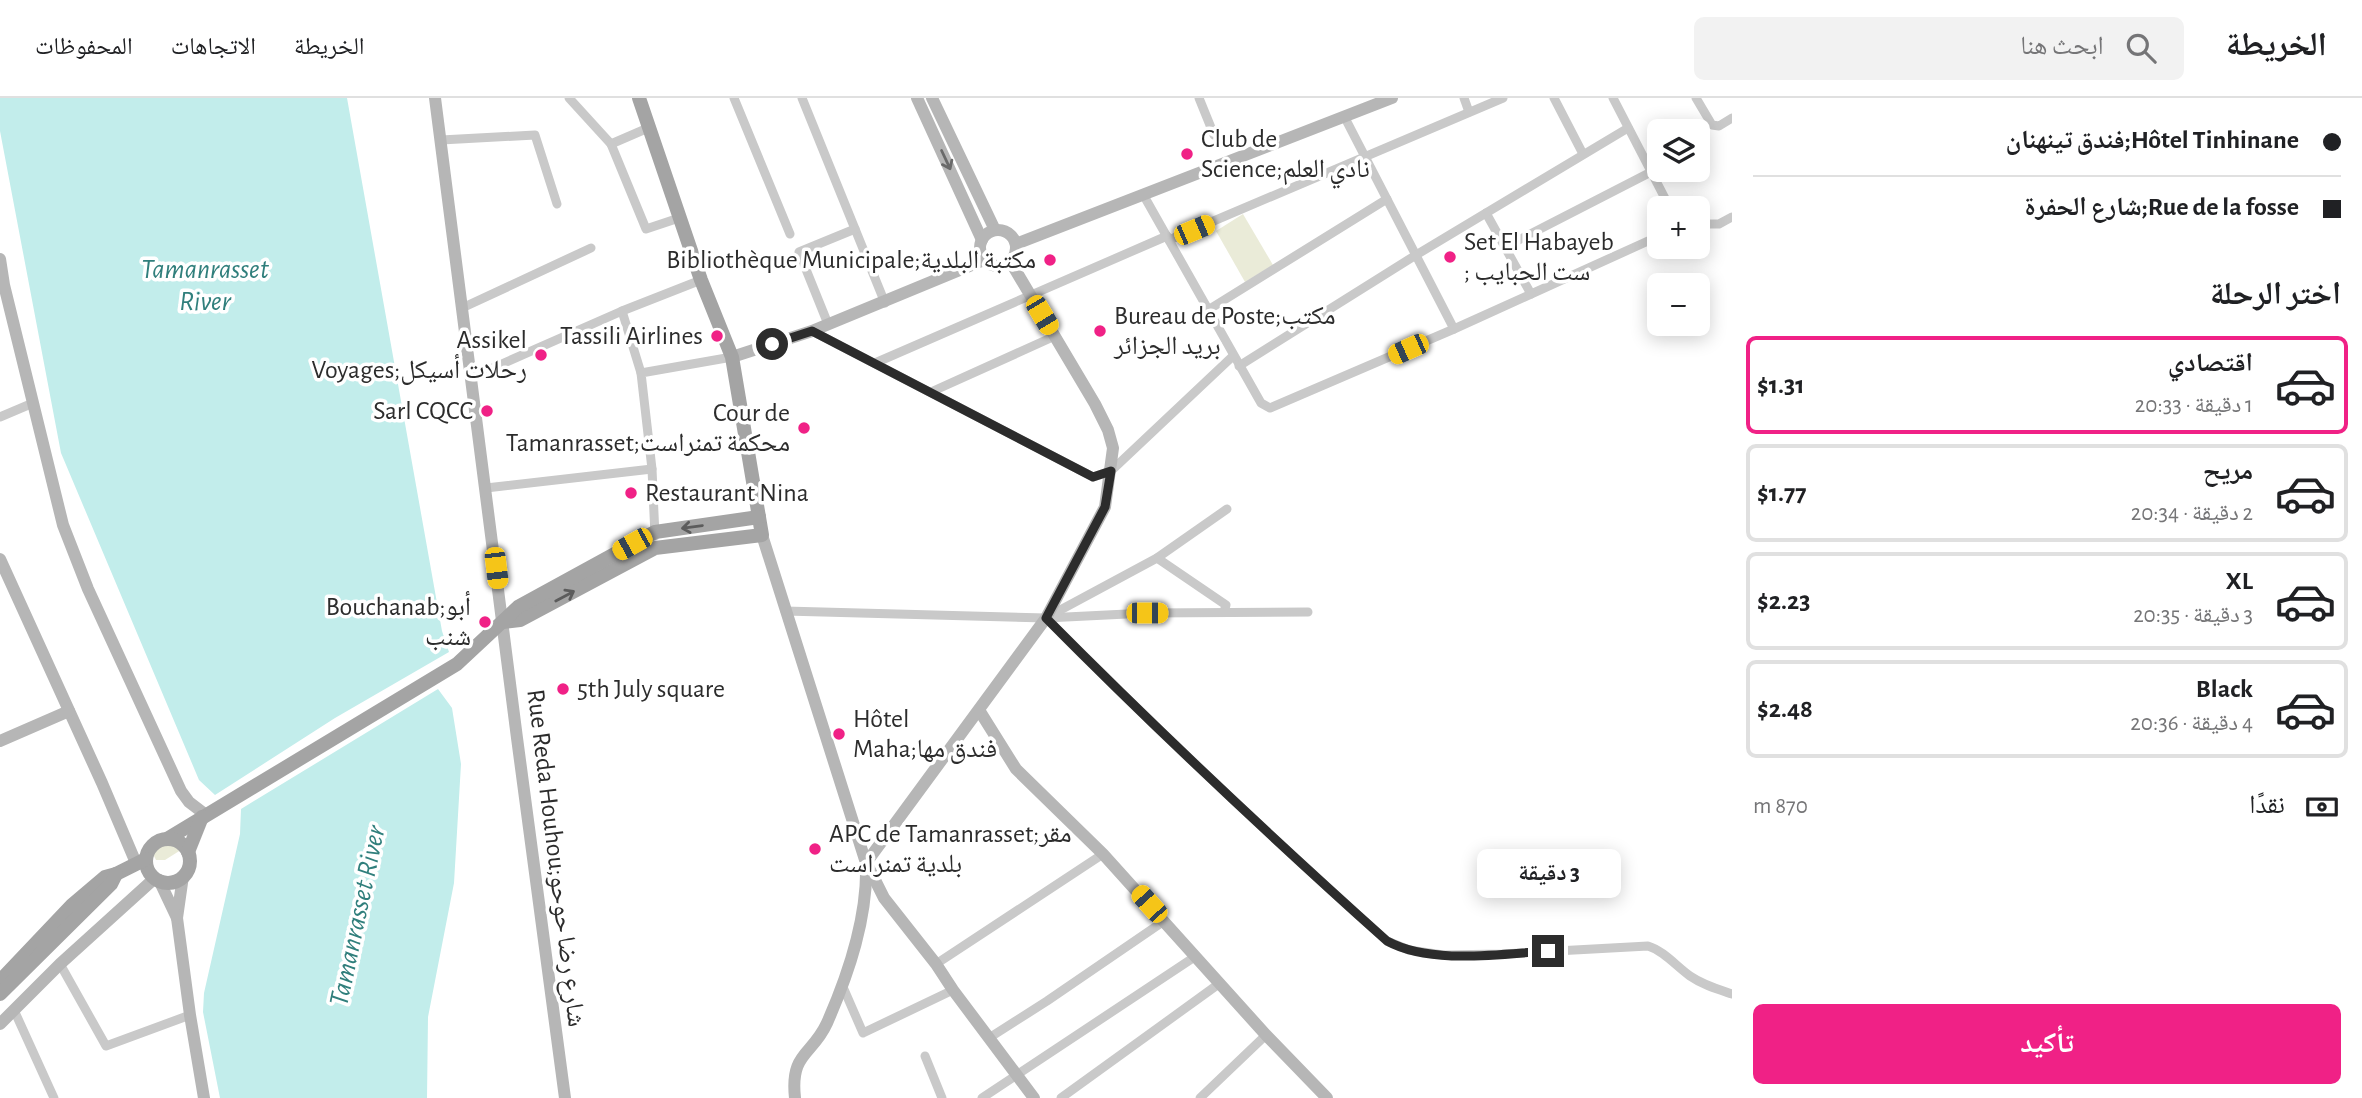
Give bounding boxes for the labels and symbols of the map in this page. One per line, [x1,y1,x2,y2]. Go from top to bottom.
place label: Club de Science;نادي العلم [1201,126,1370,189]
marker: Club de Science;نادي العلم [1179,146,1195,162]
one-way arrow [940,149,953,170]
car [1171,212,1218,248]
place label: Set El Habayeb ; ست الحبايب [1464,229,1614,286]
place label: Bibliothèque Municipale;مكتبة البلدية [666,247,1036,274]
marker: Set El Habayeb ; ست الحبايب [1442,249,1458,265]
marker: Bibliothèque Municipale;مكتبة البلدية [1042,252,1058,268]
water label: Tamanrasset River [141,256,270,316]
car [1023,292,1062,338]
place label: Bureau de Poste;مكتب بريد الجزائر [1113,303,1336,360]
place label: Tassili Airlines [560,323,703,349]
marker: Bureau de Poste;مكتب بريد الجزائر [1092,323,1108,339]
place label: Assikel Voyages;رحلات أسيكل [311,327,527,385]
marker: Tassili Airlines [709,328,725,344]
route start [756,328,788,360]
car [1385,331,1432,367]
marker: Assikel Voyages;رحلات أسيكل [533,347,549,363]
place label: Sarl CQCC [373,398,473,424]
place label: Cour de Tamanrasset;محكمة تمنراست [506,400,790,457]
marker: Sarl CQCC [479,403,495,419]
marker: Cour de Tamanrasset;محكمة تمنراست [796,420,812,436]
place label: Restaurant Nina [645,480,809,506]
marker: Restaurant Nina [623,485,639,501]
one-way arrow [681,520,703,533]
car [609,525,656,563]
car [484,546,509,590]
one-way arrow [554,589,575,602]
place label: Bouchanab;أبو شنب [326,590,471,651]
car [1127,603,1169,624]
marker: Bouchanab;أبو شنب [477,614,493,630]
place label: 5th July square [577,676,725,702]
marker: 5th July square [555,681,571,697]
street label: Rue Reda Houhou;شارع رضا حوحو [520,688,590,1029]
place label: Hôtel Maha;فندق مها [853,706,997,764]
marker: Hôtel Maha;فندق مها [831,726,847,742]
place label: APC de Tamanrasset;مقر بلدية تمنراست [829,821,1072,878]
water label: Tamanrasset River [325,822,391,1009]
marker: APC de Tamanrasset;مقر بلدية تمنراست [807,841,823,857]
callout: 3 دقيقة [1476,850,1620,898]
car [1128,881,1171,927]
route end [1532,935,1564,967]

